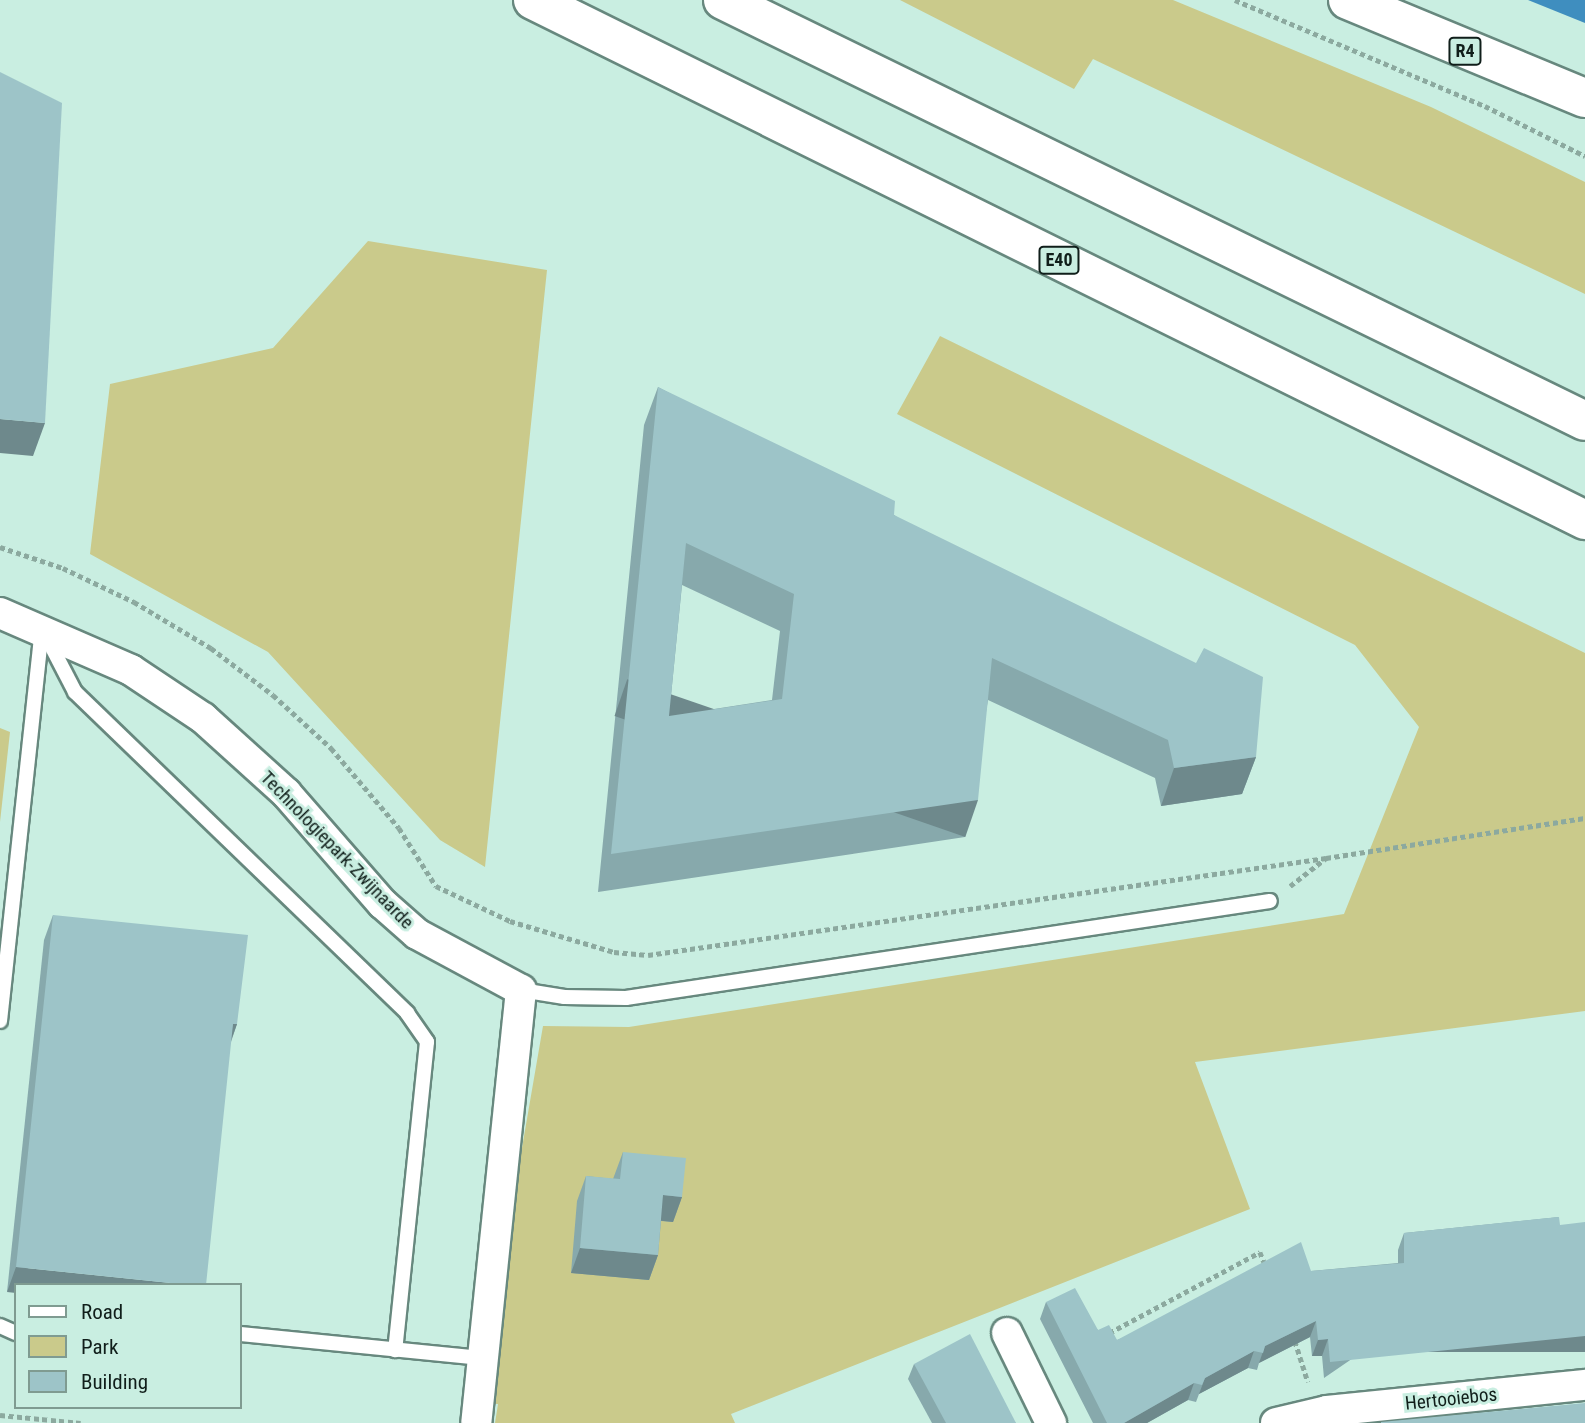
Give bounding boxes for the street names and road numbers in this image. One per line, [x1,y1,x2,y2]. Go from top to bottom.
road number: R4 [1448,36,1482,66]
road number: E40 [1038,246,1080,274]
street label: Technologiepark-Zwijnaarde [256,766,418,934]
street label: Hertooiebos [1404,1383,1498,1415]

